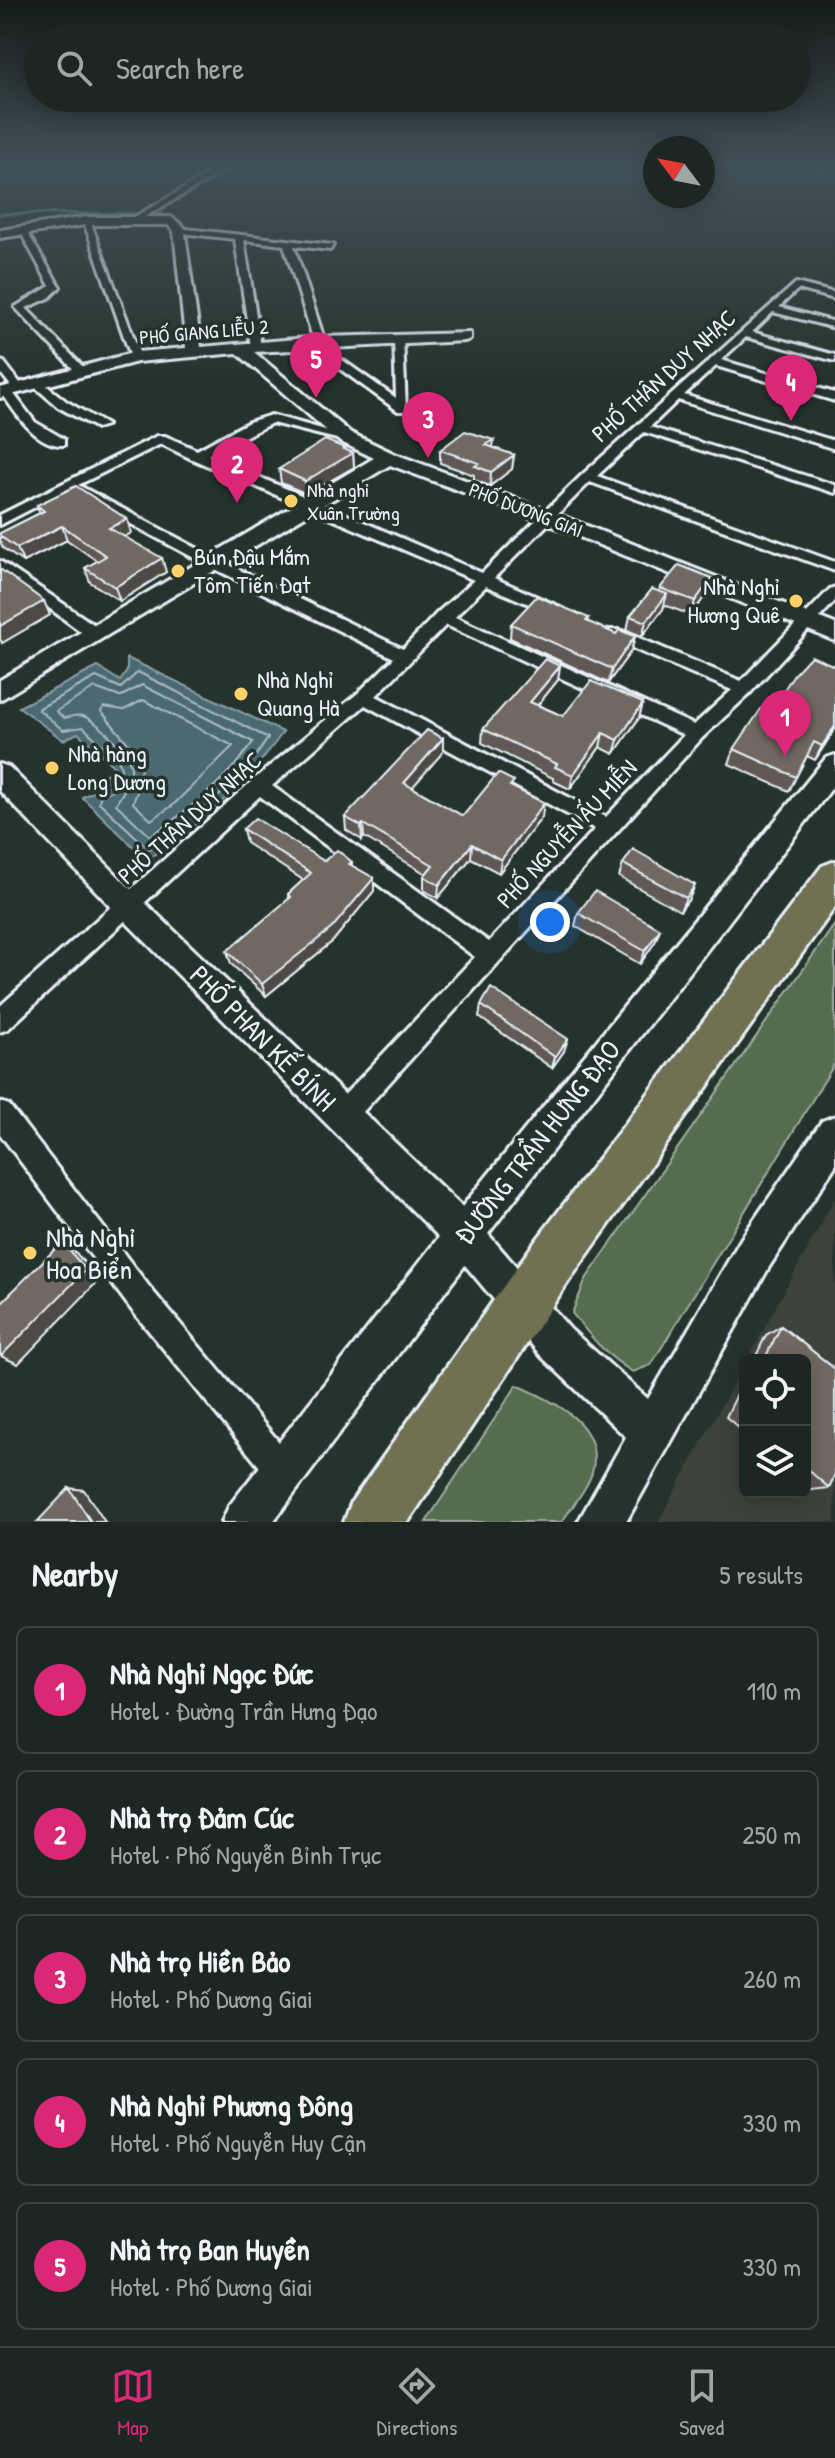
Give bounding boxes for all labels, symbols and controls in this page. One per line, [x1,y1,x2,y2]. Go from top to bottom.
search box [24,24,811,112]
icon: search [52,46,96,90]
text: Search here [116,48,244,88]
north arrow [643,136,715,208]
street label: PHỐ THÂN DUY NHẠC [584,302,742,449]
street label: PHỐ GIANG LIỄU 2 [138,312,270,351]
pin: 5 [290,332,342,398]
pin: 4 [765,355,817,421]
pin: 3 [402,392,454,458]
pin: 2 [211,437,263,503]
street label: PHỐ DƯƠNG GIAI [465,475,587,544]
place label: Nhà nghỉ Xuân Trường [307,476,400,526]
marker: Nhà nghỉ Xuân Trường [282,492,300,510]
place label: Bún Đậu Mắm Tôm Tiến Đạt [194,540,311,600]
marker: Bún Đậu Mắm Tôm Tiến Đạt [169,562,187,580]
place label: Nhà Nghỉ Hương Quê [688,570,780,630]
marker: Nhà Nghỉ Hương Quê [787,592,805,610]
place label: Nhà Nghỉ Quang Hà [257,663,339,723]
marker: Nhà Nghỉ Quang Hà [232,685,250,703]
pin: 1 [759,690,811,756]
place label: Nhà hàng Long Dương [68,737,166,797]
street label: PHỐ THÂN DUY NHẠC [110,744,268,891]
street label: PHỐ NGUYỄN ẤU MIỄN [489,752,644,915]
marker: Nhà hàng Long Dương [43,759,61,777]
your location [530,902,570,942]
street label: PHỐ PHAN KẾ BÍNH [182,957,344,1119]
street label: ĐƯỜNG TRẦN HƯNG ĐẠO [445,1032,629,1252]
place label: Nhà Nghỉ Hoa Biển [46,1218,135,1288]
marker: Nhà Nghỉ Hoa Biển [21,1244,39,1262]
map controls [739,1354,811,1498]
button: locate [739,1354,811,1426]
button: layers [739,1426,811,1498]
text: Nearby [32,1551,118,1597]
text: 5 results [719,1557,803,1592]
text: Nhà Nghỉ Ngọc Đức [110,1653,313,1693]
text: 1 [55,1673,65,1708]
text: 110 m [747,1673,801,1708]
text: Hotel · Đường Trần Hưng Đạo [110,1693,377,1728]
text: Nhà trọ Đảm Cúc [110,1797,294,1837]
text: 2 [54,1817,66,1852]
text: 250 m [743,1817,801,1852]
text: Hotel · Phố Nguyễn Bỉnh Trục [110,1837,381,1872]
text: Nhà trọ Hiền Bảo [110,1941,290,1981]
text: 3 [54,1961,66,1996]
text: 260 m [743,1961,801,1996]
text: Hotel · Phố Dương Giai [110,1981,313,2016]
text: Nhà Nghỉ Phương Đông [110,2085,353,2125]
text: 4 [55,2105,65,2140]
text: 330 m [742,2105,801,2140]
text: Hotel · Phố Nguyễn Huy Cận [110,2125,367,2160]
text: Nhà trọ Ban Huyền [110,2229,310,2269]
text: 5 [55,2249,66,2284]
text: 330 m [742,2249,801,2284]
text: Hotel · Phố Dương Giai [110,2269,313,2304]
tab: Map [111,2364,155,2442]
tab: Directions [377,2364,458,2442]
tab: Saved [679,2364,724,2442]

